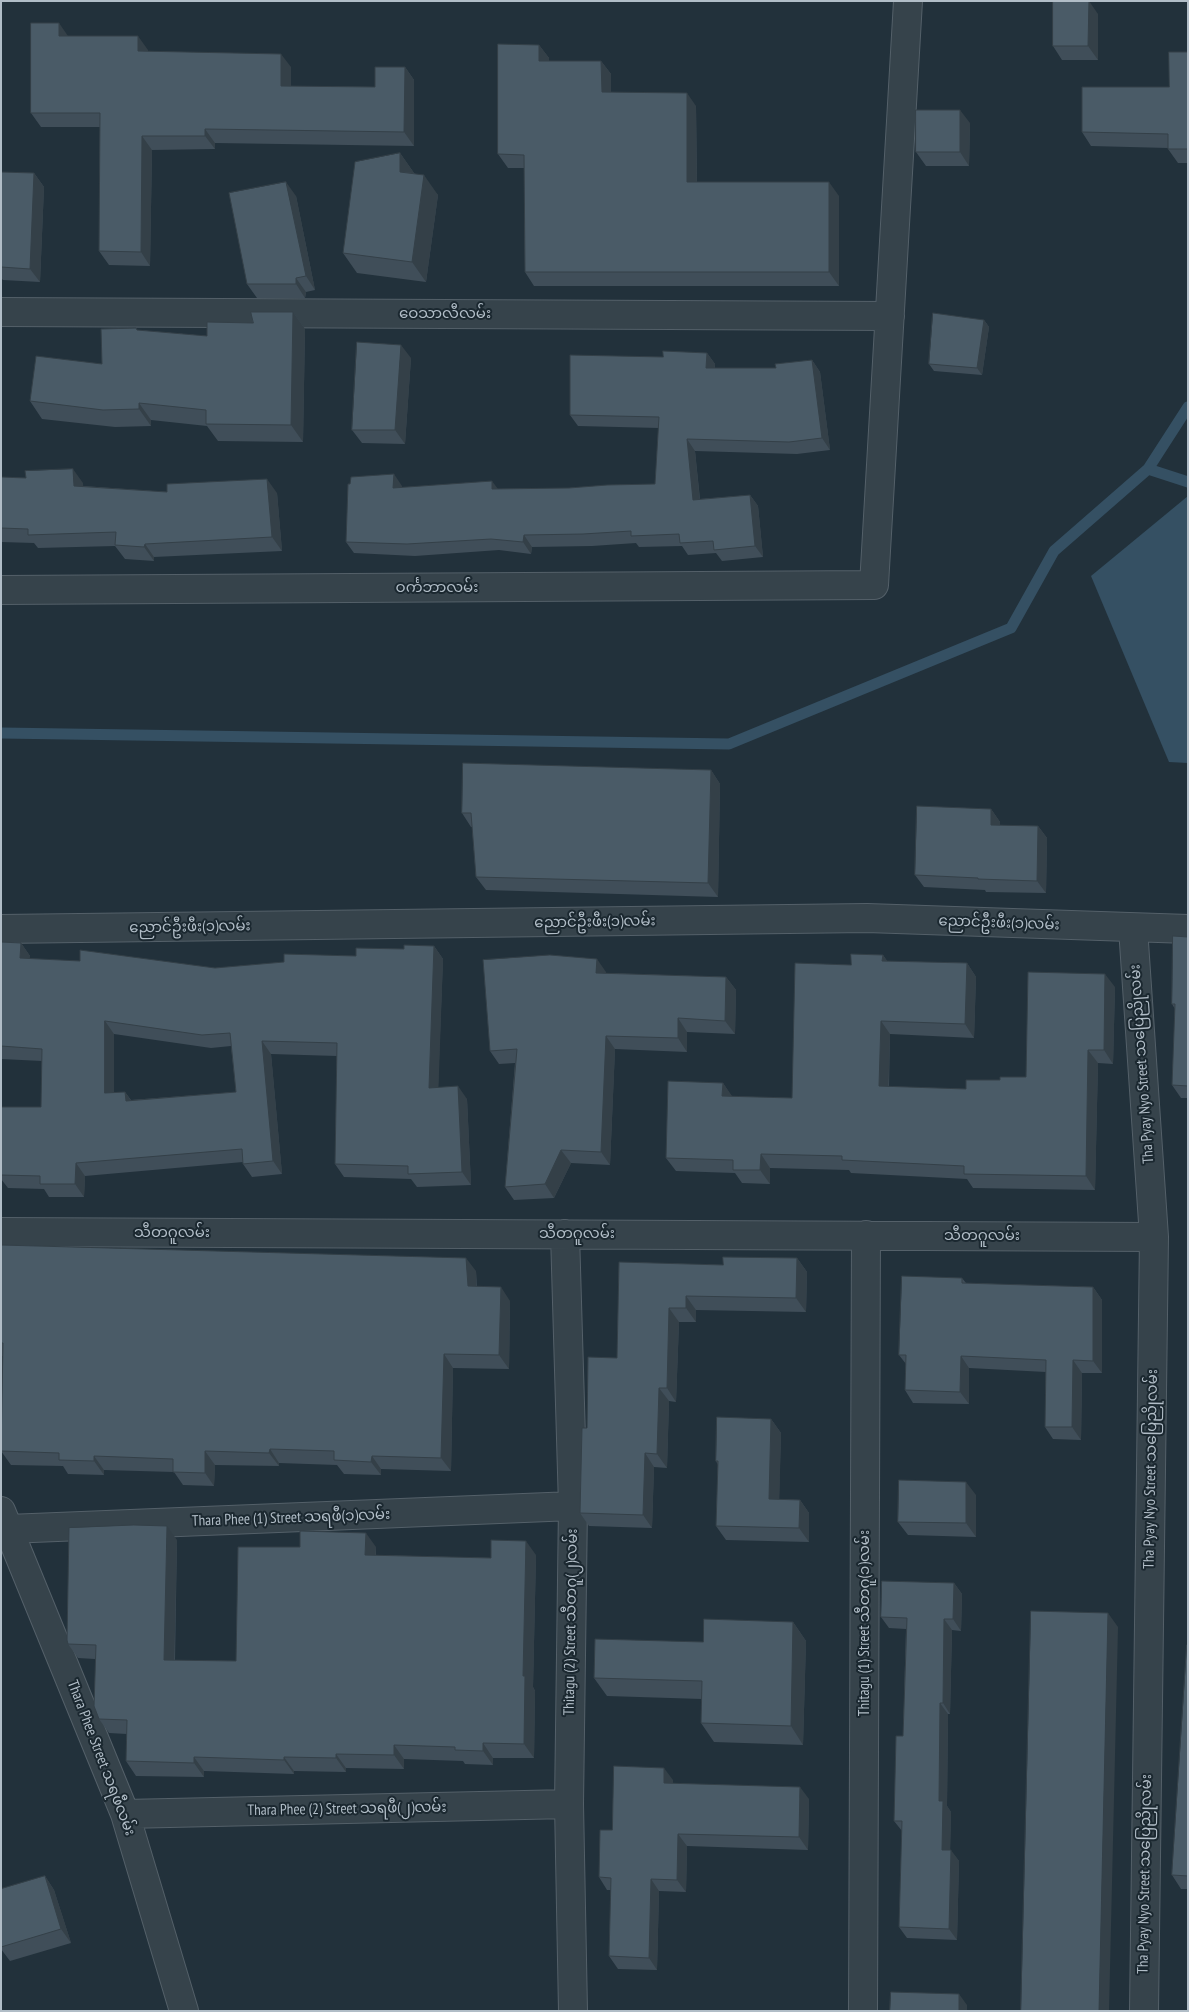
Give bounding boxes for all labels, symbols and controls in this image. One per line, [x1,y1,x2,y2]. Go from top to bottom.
street label: ဝေသာလီလမ်း [399,305,491,323]
street label: ဝင်္ကဘာလမ်း [396,579,478,597]
street label: ညောင်ဦးဖီး(၁)လမ်း [534,912,656,932]
street label: ညောင်ဦးဖီး(၁)လမ်း [938,912,1060,934]
street label: ညောင်ဦးဖီး(၁)လမ်း [129,917,251,937]
street label: Tha Pyay Nyo Street သပြေညိုလမ်း [1126,964,1158,1164]
street label: သီတဂူလမ်း [134,1224,210,1242]
street label: သီတဂူလမ်း [539,1225,615,1243]
street label: သီတဂူလမ်း [944,1227,1020,1245]
street label: Tha Pyay Nyo Street သပြေညိုလမ်း [1140,1369,1162,1569]
street label: Thara Phee (1) Street သရဖီ(၁)လမ်း [192,1506,390,1530]
street label: Thitagu (2) Street သီတဂူ(၂)လမ်း [560,1528,582,1716]
street label: Thitagu (1) Street သီတဂူ(၁)လမ်း [856,1530,874,1716]
street label: Thara Phee Street သရဖီလမ်း [63,1678,139,1838]
street label: Tha Pyay Nyo Street သပြေညိုလမ်း [1134,1774,1156,1974]
street label: Thara Phee (2) Street သရဖီ(၂)လမ်း [247,1798,447,1820]

